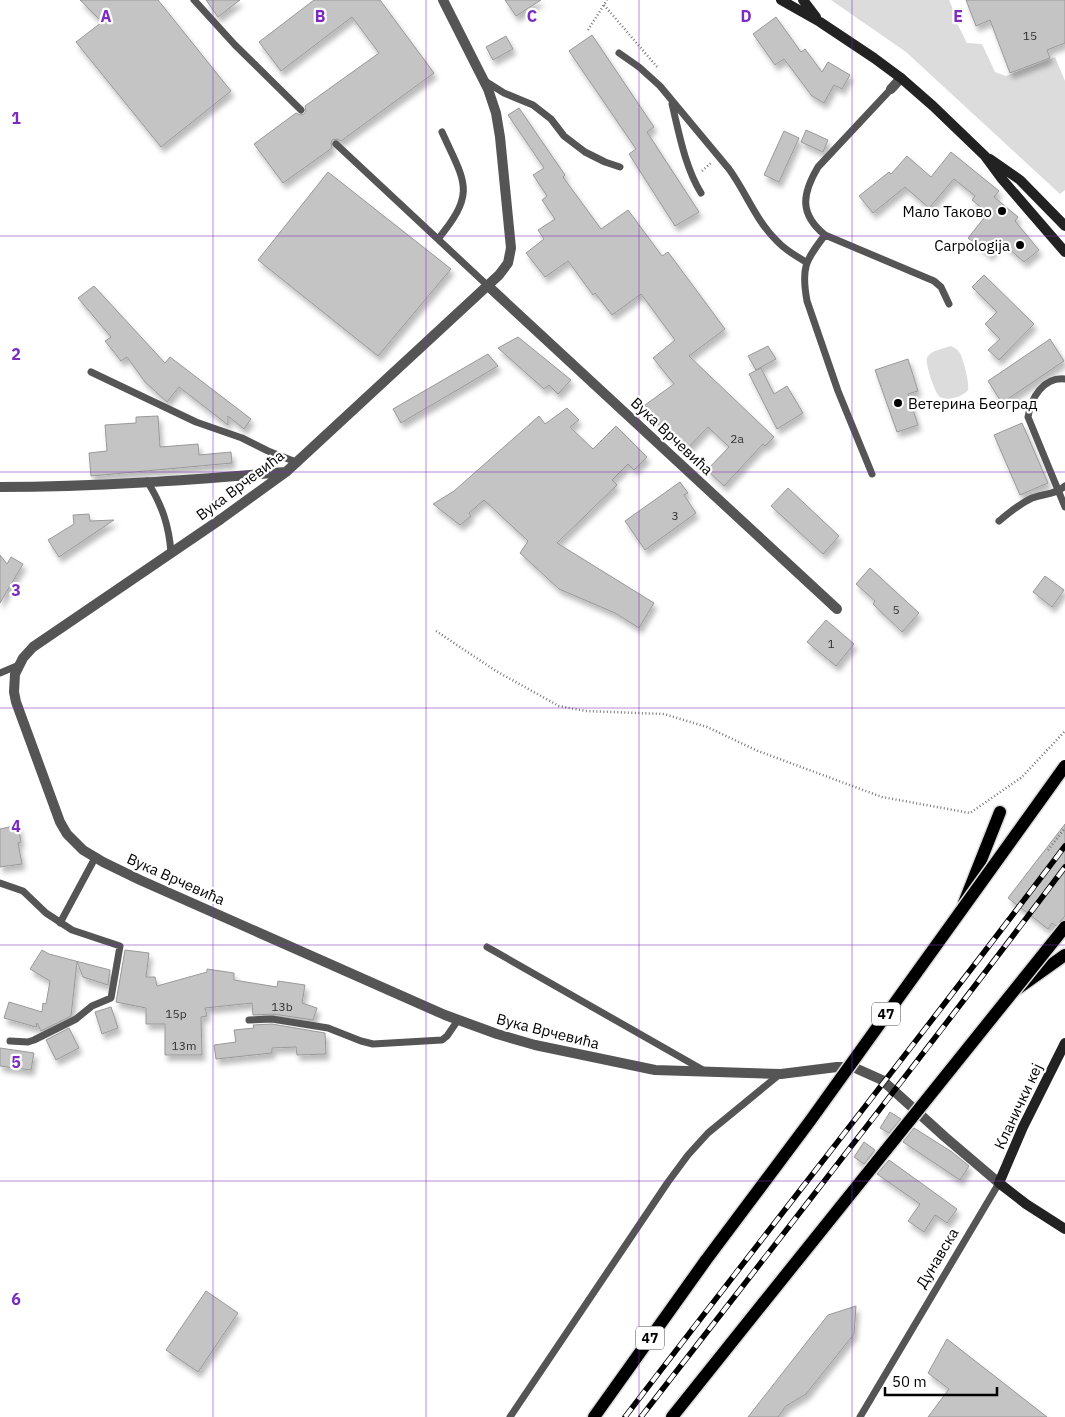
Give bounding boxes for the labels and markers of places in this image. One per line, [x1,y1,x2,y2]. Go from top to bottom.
place label: Мало Таково [903,202,992,221]
marker: Мало Таково [996,205,1008,217]
place label: Carpologija [934,236,1010,255]
marker: Carpologija [1014,239,1026,251]
place label: Ветерина Београд [908,394,1038,413]
marker: Ветерина Београд [892,397,904,409]

